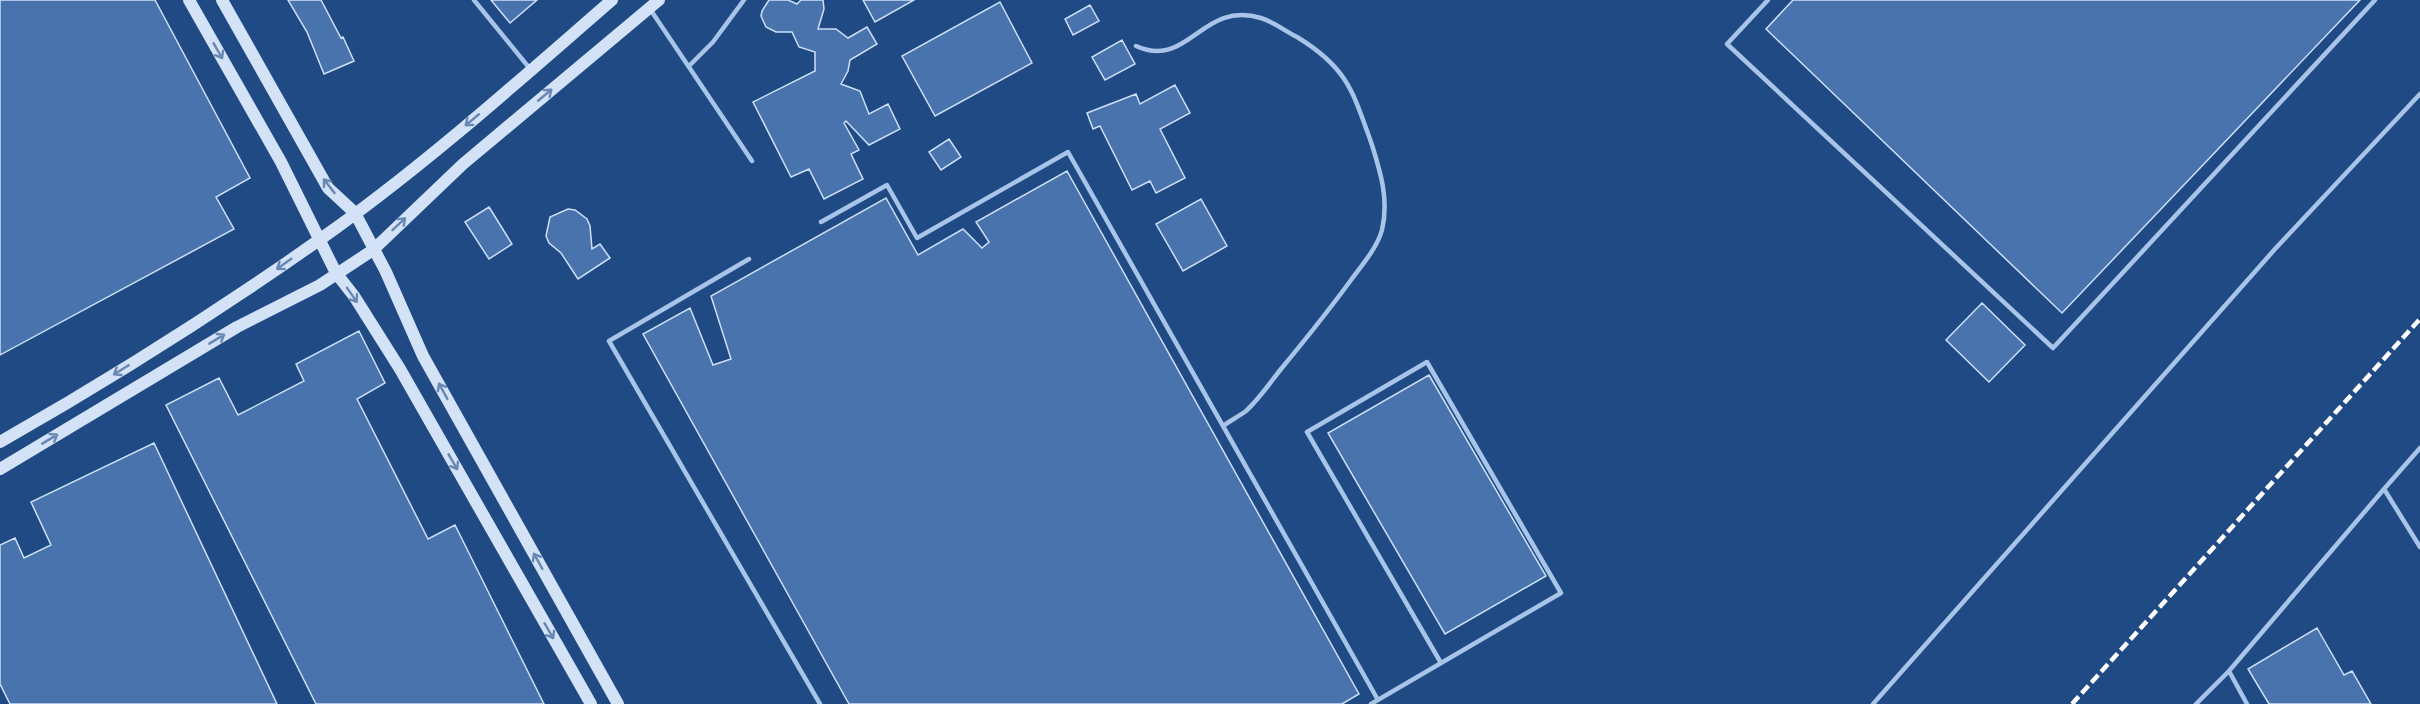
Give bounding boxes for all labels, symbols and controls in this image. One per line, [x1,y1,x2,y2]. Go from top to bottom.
one-way arrow [212,42,224,59]
one-way arrow [537,88,552,102]
one-way arrow [464,113,480,126]
one-way arrow [322,178,335,194]
one-way arrow [392,217,407,232]
one-way arrow [276,258,292,270]
one-way arrow [346,286,359,302]
one-way arrow [208,333,225,345]
one-way arrow [112,364,129,377]
one-way arrow [436,383,448,400]
one-way arrow [41,433,58,445]
one-way arrow [447,453,459,470]
one-way arrow [532,553,543,571]
one-way arrow [544,623,556,640]

